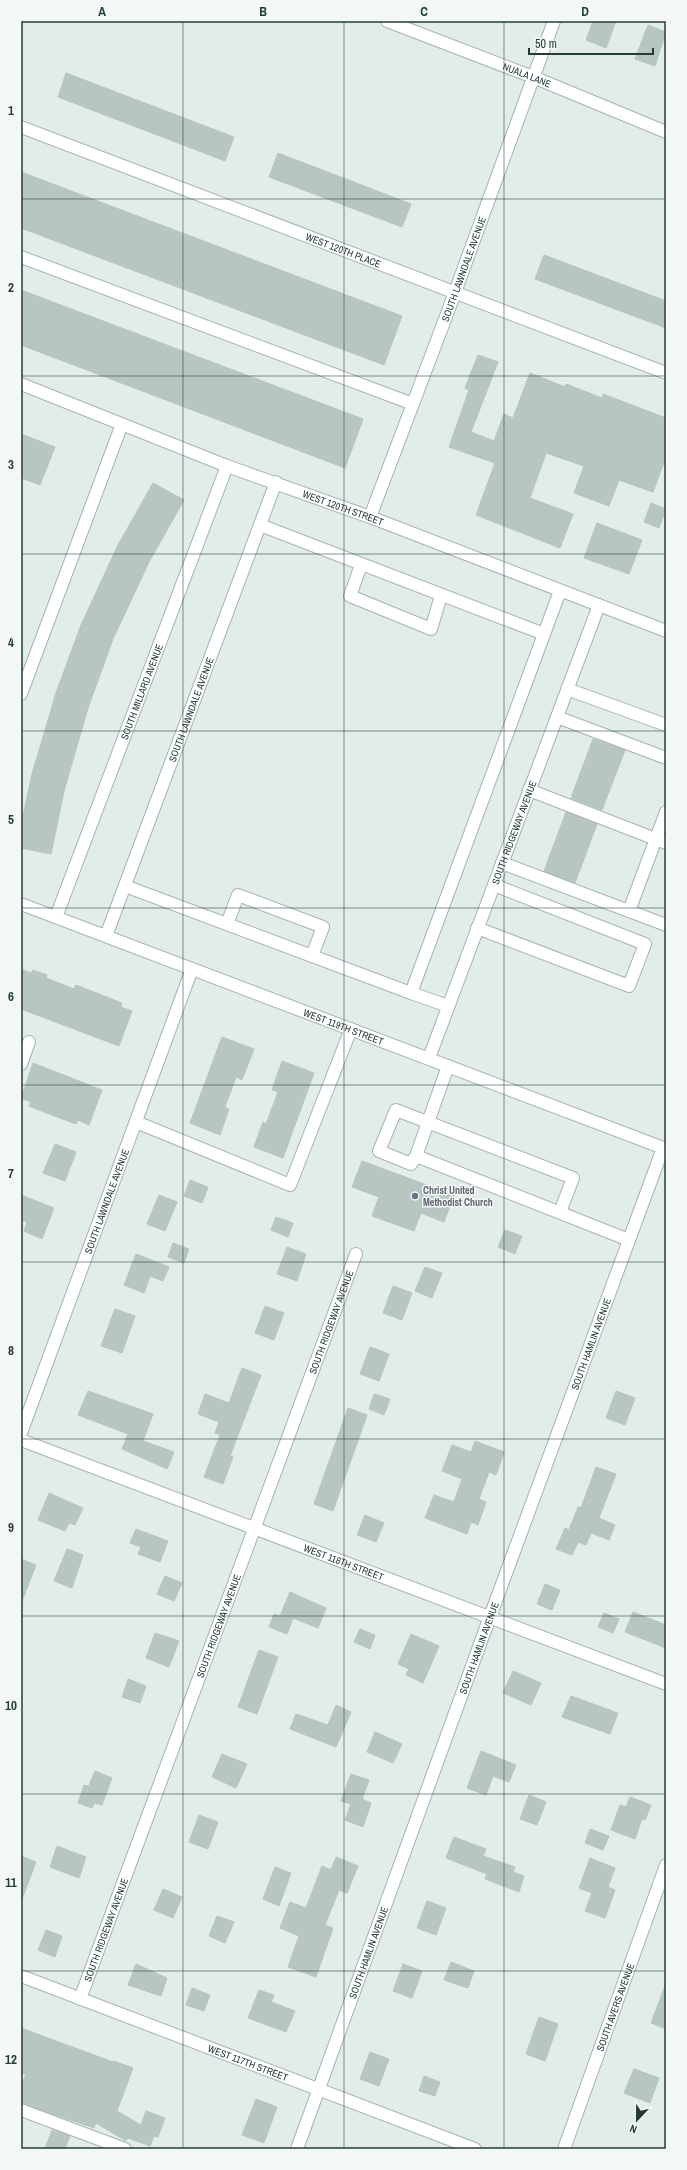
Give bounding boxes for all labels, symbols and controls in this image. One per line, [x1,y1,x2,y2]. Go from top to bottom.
text: A [98,3,106,20]
text: B [259,3,267,20]
text: C [420,3,428,20]
text: D [581,3,589,20]
scale bar [529,30,653,56]
text: 50 m [535,36,557,52]
street label: NUALA LANE [501,60,553,90]
text: 1 [8,102,14,119]
street label: SOUTH LAWNDALE AVENUE [438,215,489,323]
street label: WEST 120TH PLACE [304,230,383,270]
text: 2 [8,279,14,296]
text: 3 [8,456,14,473]
street label: WEST 120TH STREET [301,487,385,528]
text: 4 [8,634,14,651]
street label: SOUTH MILLARD AVENUE [117,642,166,741]
street label: SOUTH LAWNDALE AVENUE [165,655,216,764]
street label: SOUTH RIDGEWAY AVENUE [488,779,539,886]
text: 5 [8,811,14,828]
text: 6 [8,988,14,1005]
street label: WEST 119TH STREET [302,1005,385,1048]
street label: SOUTH LAWNDALE AVENUE [81,1147,132,1256]
text: 7 [8,1165,14,1182]
place label: Christ United Methodist Church [423,1184,493,1209]
marker: Christ United Methodist Church [410,1191,420,1201]
street label: SOUTH RIDGEWAY AVENUE [306,1268,356,1376]
street label: SOUTH HAMLIN AVENUE [568,1296,614,1392]
text: 8 [8,1342,14,1359]
text: 9 [8,1519,14,1536]
street label: WEST 118TH STREET [302,1541,386,1583]
street label: SOUTH RIDGEWAY AVENUE [193,1572,243,1679]
street label: SOUTH HAMLIN AVENUE [456,1600,501,1696]
text: 10 [5,1697,17,1714]
text: 11 [5,1874,17,1891]
street label: SOUTH RIDGEWAY AVENUE [81,1876,131,1983]
street label: SOUTH HAMLIN AVENUE [346,1905,391,2000]
street label: SOUTH AVERS AVENUE [593,1961,637,2053]
street label: WEST 117TH STREET [206,2041,290,2084]
text: 12 [5,2051,17,2068]
north arrow [617,2100,657,2140]
text: N [628,2122,639,2137]

